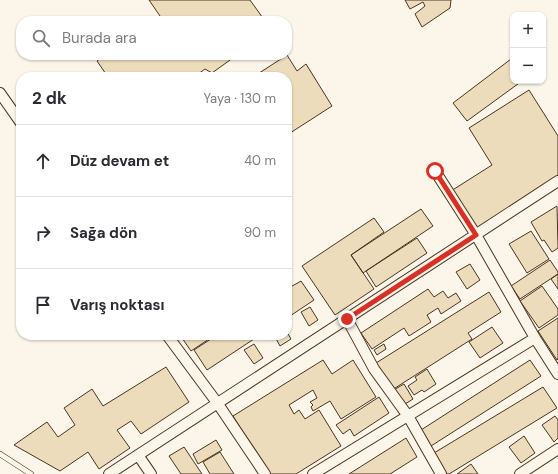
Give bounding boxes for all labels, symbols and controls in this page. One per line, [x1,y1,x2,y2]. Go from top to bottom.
map controls [510,12,546,84]
button: + [510,12,546,48]
search box [16,16,292,60]
icon: search [30,27,52,49]
text: Burada ara [62,28,137,48]
button: − [510,48,546,84]
text: 2 dk [32,87,67,109]
text: Yaya · 130 m [203,90,276,107]
icon: ahead [32,150,54,172]
text: Düz devam et [70,151,169,171]
text: 40 m [244,152,276,169]
route start [426,162,444,180]
icon: right [32,222,54,244]
text: Sağa dön [70,223,137,243]
text: 90 m [244,224,276,241]
icon: arrive [32,294,54,316]
text: Varış noktası [70,295,164,315]
route end [338,310,356,328]

